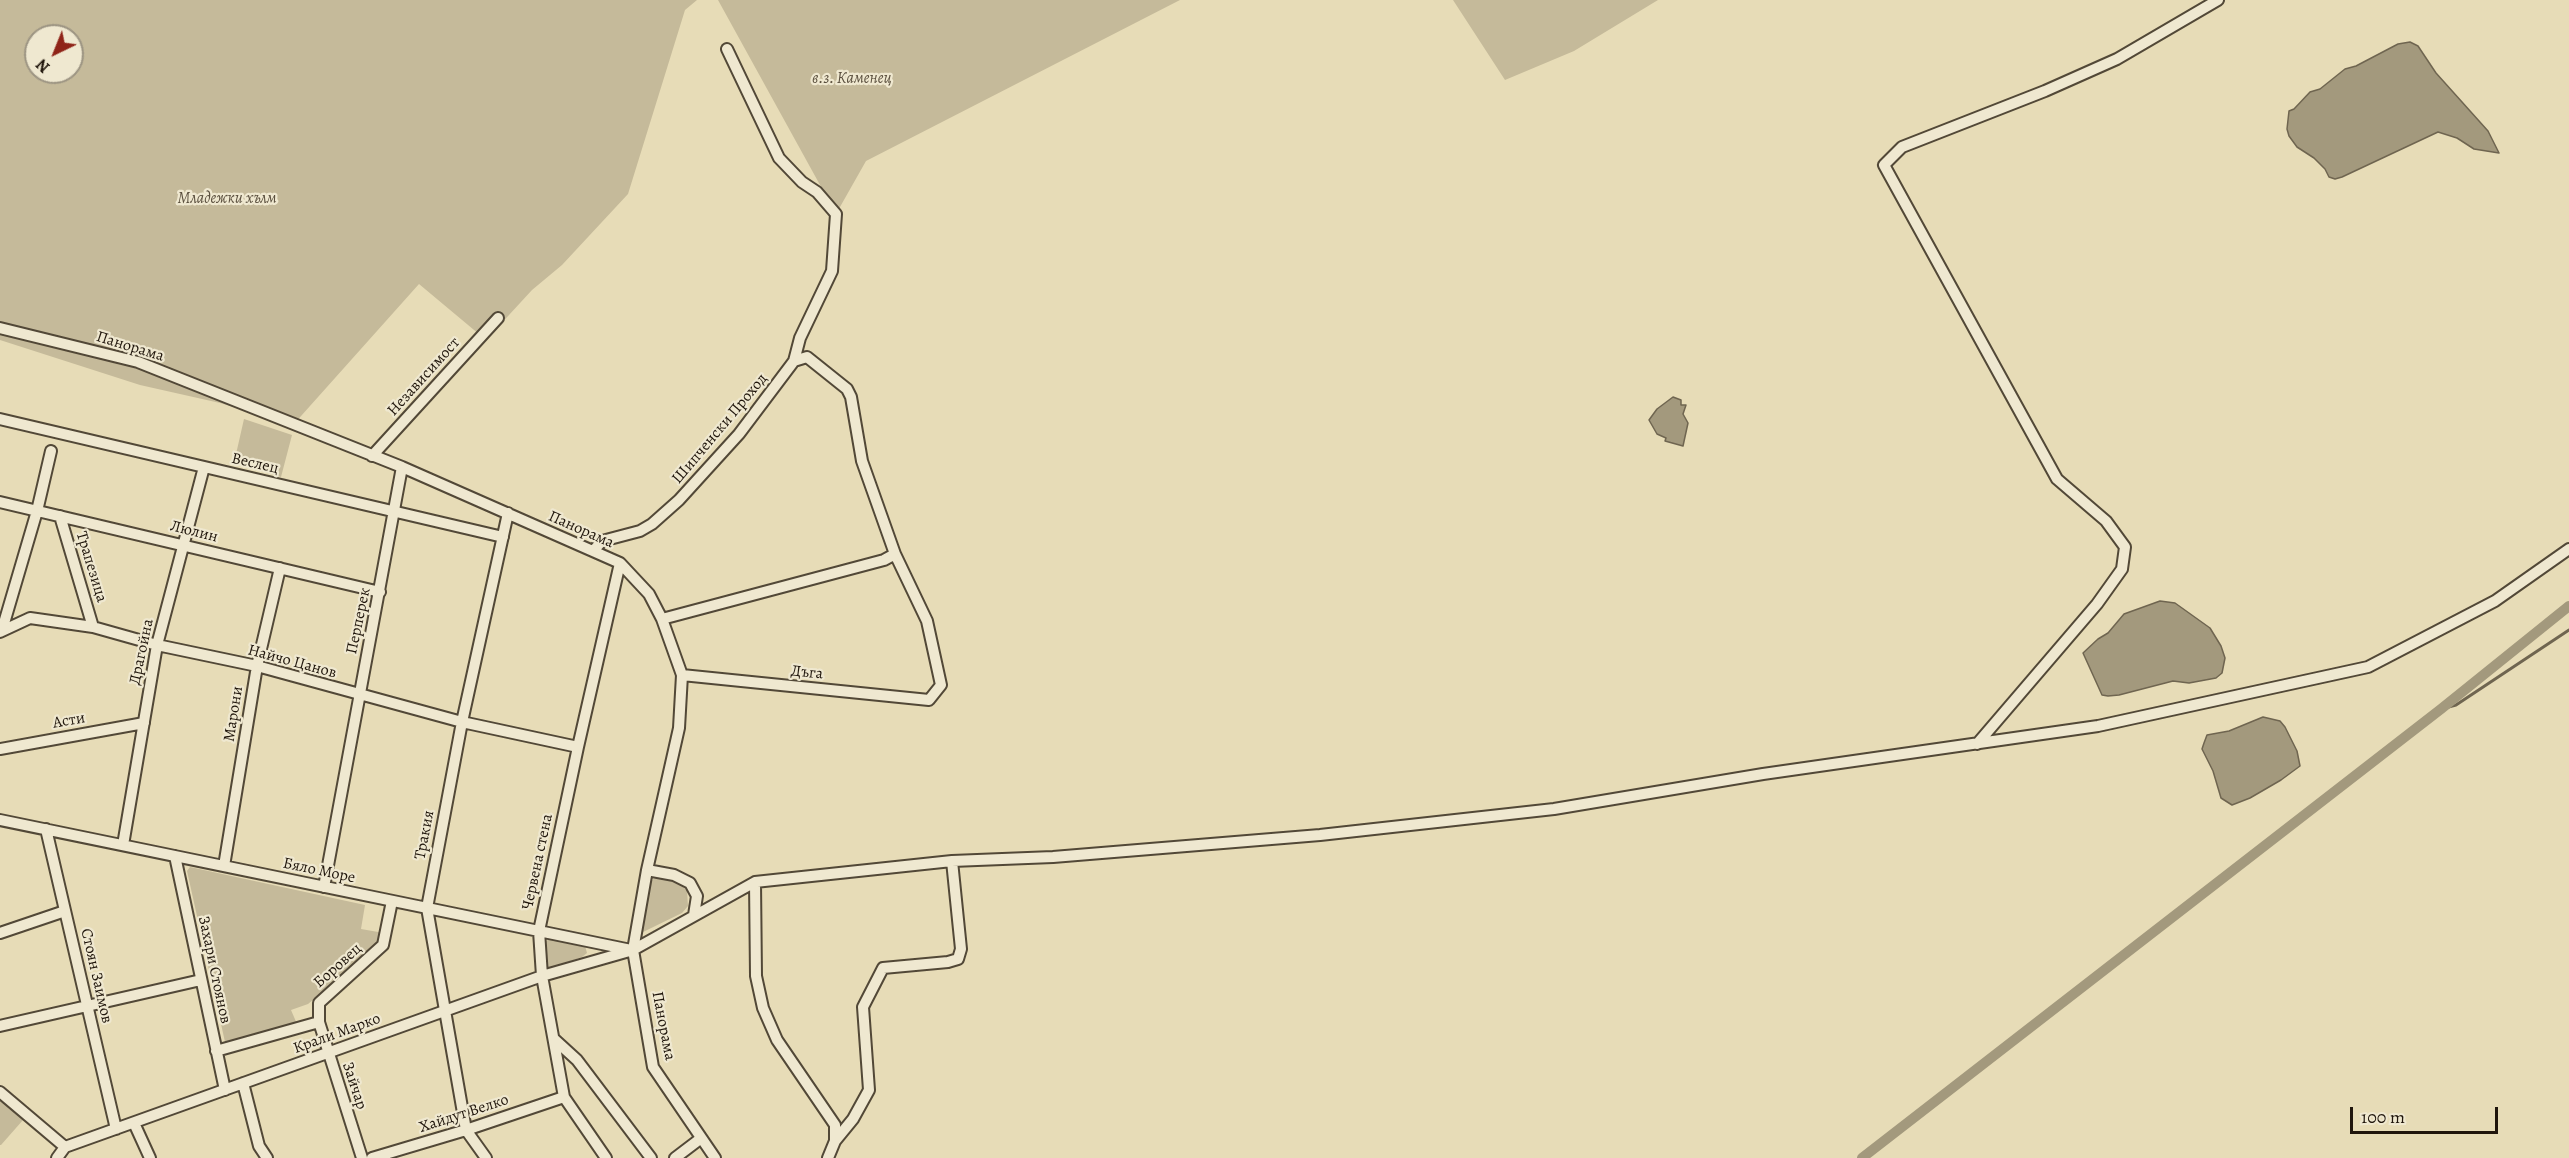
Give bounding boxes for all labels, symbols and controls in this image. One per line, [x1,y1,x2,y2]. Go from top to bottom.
north arrow [24,24,84,84]
text: N [31,54,55,78]
park label: в.з. Каменец [812,69,892,89]
park label: Младежки хълм [177,189,277,209]
street label: Панорама [94,328,166,366]
street label: Независимост [384,334,464,420]
street label: Шипченски Проход [668,370,772,488]
street label: Веслец [230,449,280,479]
street label: Панорама [545,507,617,553]
street label: Люлин [168,517,220,547]
street label: Трапезица [71,529,111,605]
street label: Перперек [343,586,375,656]
street label: Драгойна [126,617,158,687]
street label: Найчо Цанов [245,641,339,683]
street label: Дъга [790,662,824,684]
street label: Марони [220,685,248,743]
street label: Асти [51,709,87,733]
street label: Тракия [411,809,439,861]
street label: Червена стена [518,812,558,912]
street label: Бяло Море [281,854,357,888]
street label: Захари Стоянов [193,915,235,1025]
street label: Стоян Заимов [76,927,116,1025]
street label: Боровец [310,939,366,993]
street label: Панорама [647,990,679,1062]
street label: Крали Марко [291,1009,383,1059]
street label: Зайчар [337,1060,371,1112]
street label: Хайдут Велко [417,1090,511,1138]
scale bar [2353,1095,2502,1133]
text: 100 m [2361,1105,2405,1129]

